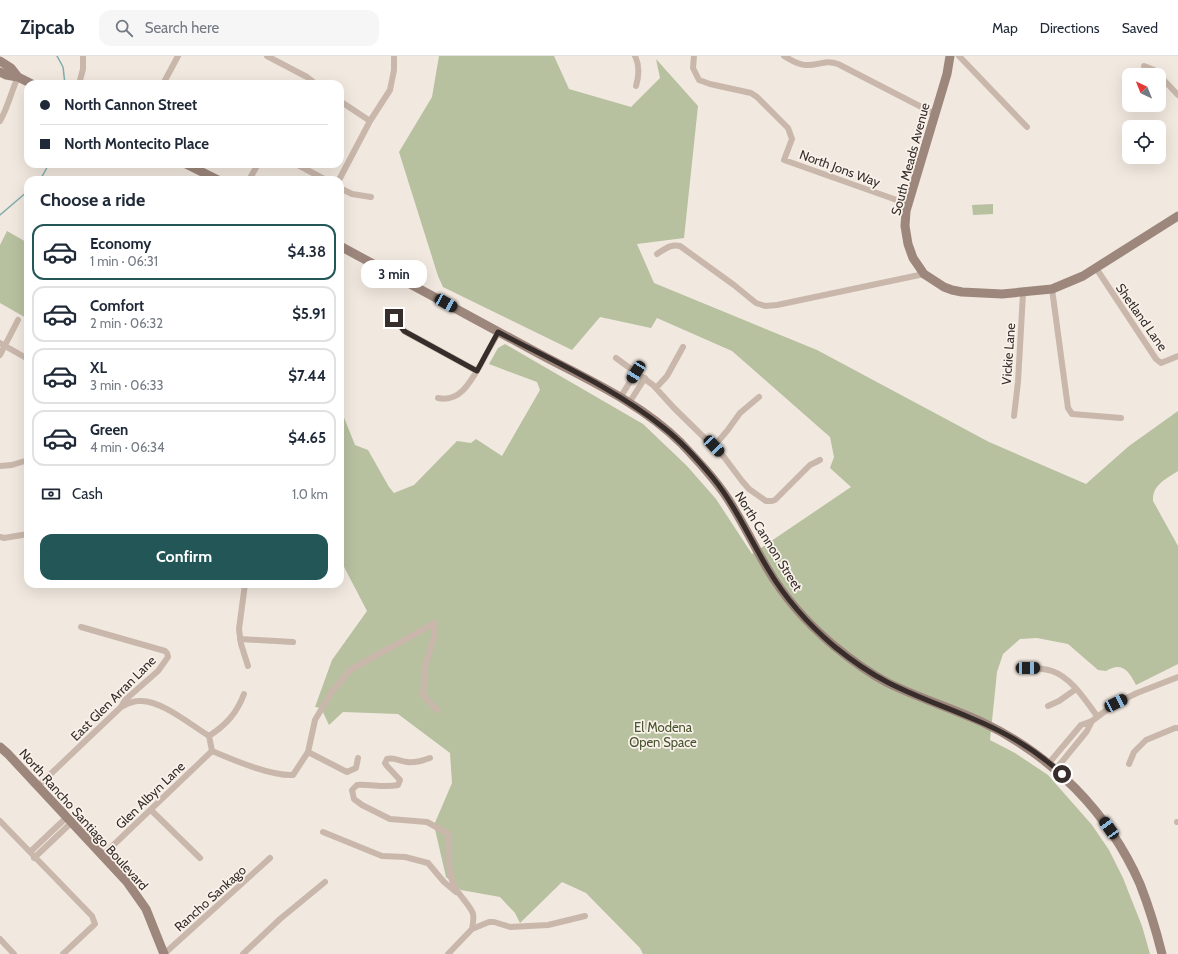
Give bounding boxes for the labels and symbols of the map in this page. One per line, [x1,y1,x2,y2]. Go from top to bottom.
north arrow [1122,68,1166,112]
street label: South Meads Avenue [887,101,933,217]
street label: North Jons Way [797,146,883,190]
callout: 3 min [361,260,427,288]
street label: Shetland Lane [1113,280,1171,354]
car [433,292,459,314]
route end [385,309,403,327]
street label: Vickie Lane [998,322,1018,385]
car [625,359,647,385]
car [701,433,727,459]
street label: North Cannon Street [732,488,806,594]
street label: East Glen Arran Lane [67,652,159,744]
car [1016,662,1040,674]
car [1103,692,1129,714]
park label: El Modena Open Space [629,719,697,750]
street label: North Rancho Santiago Boulevard [16,745,152,893]
street label: Glen Albyn Lane [112,758,188,832]
route start [1053,765,1071,783]
car [1097,815,1121,841]
street label: Rancho Sankago [171,862,249,934]

